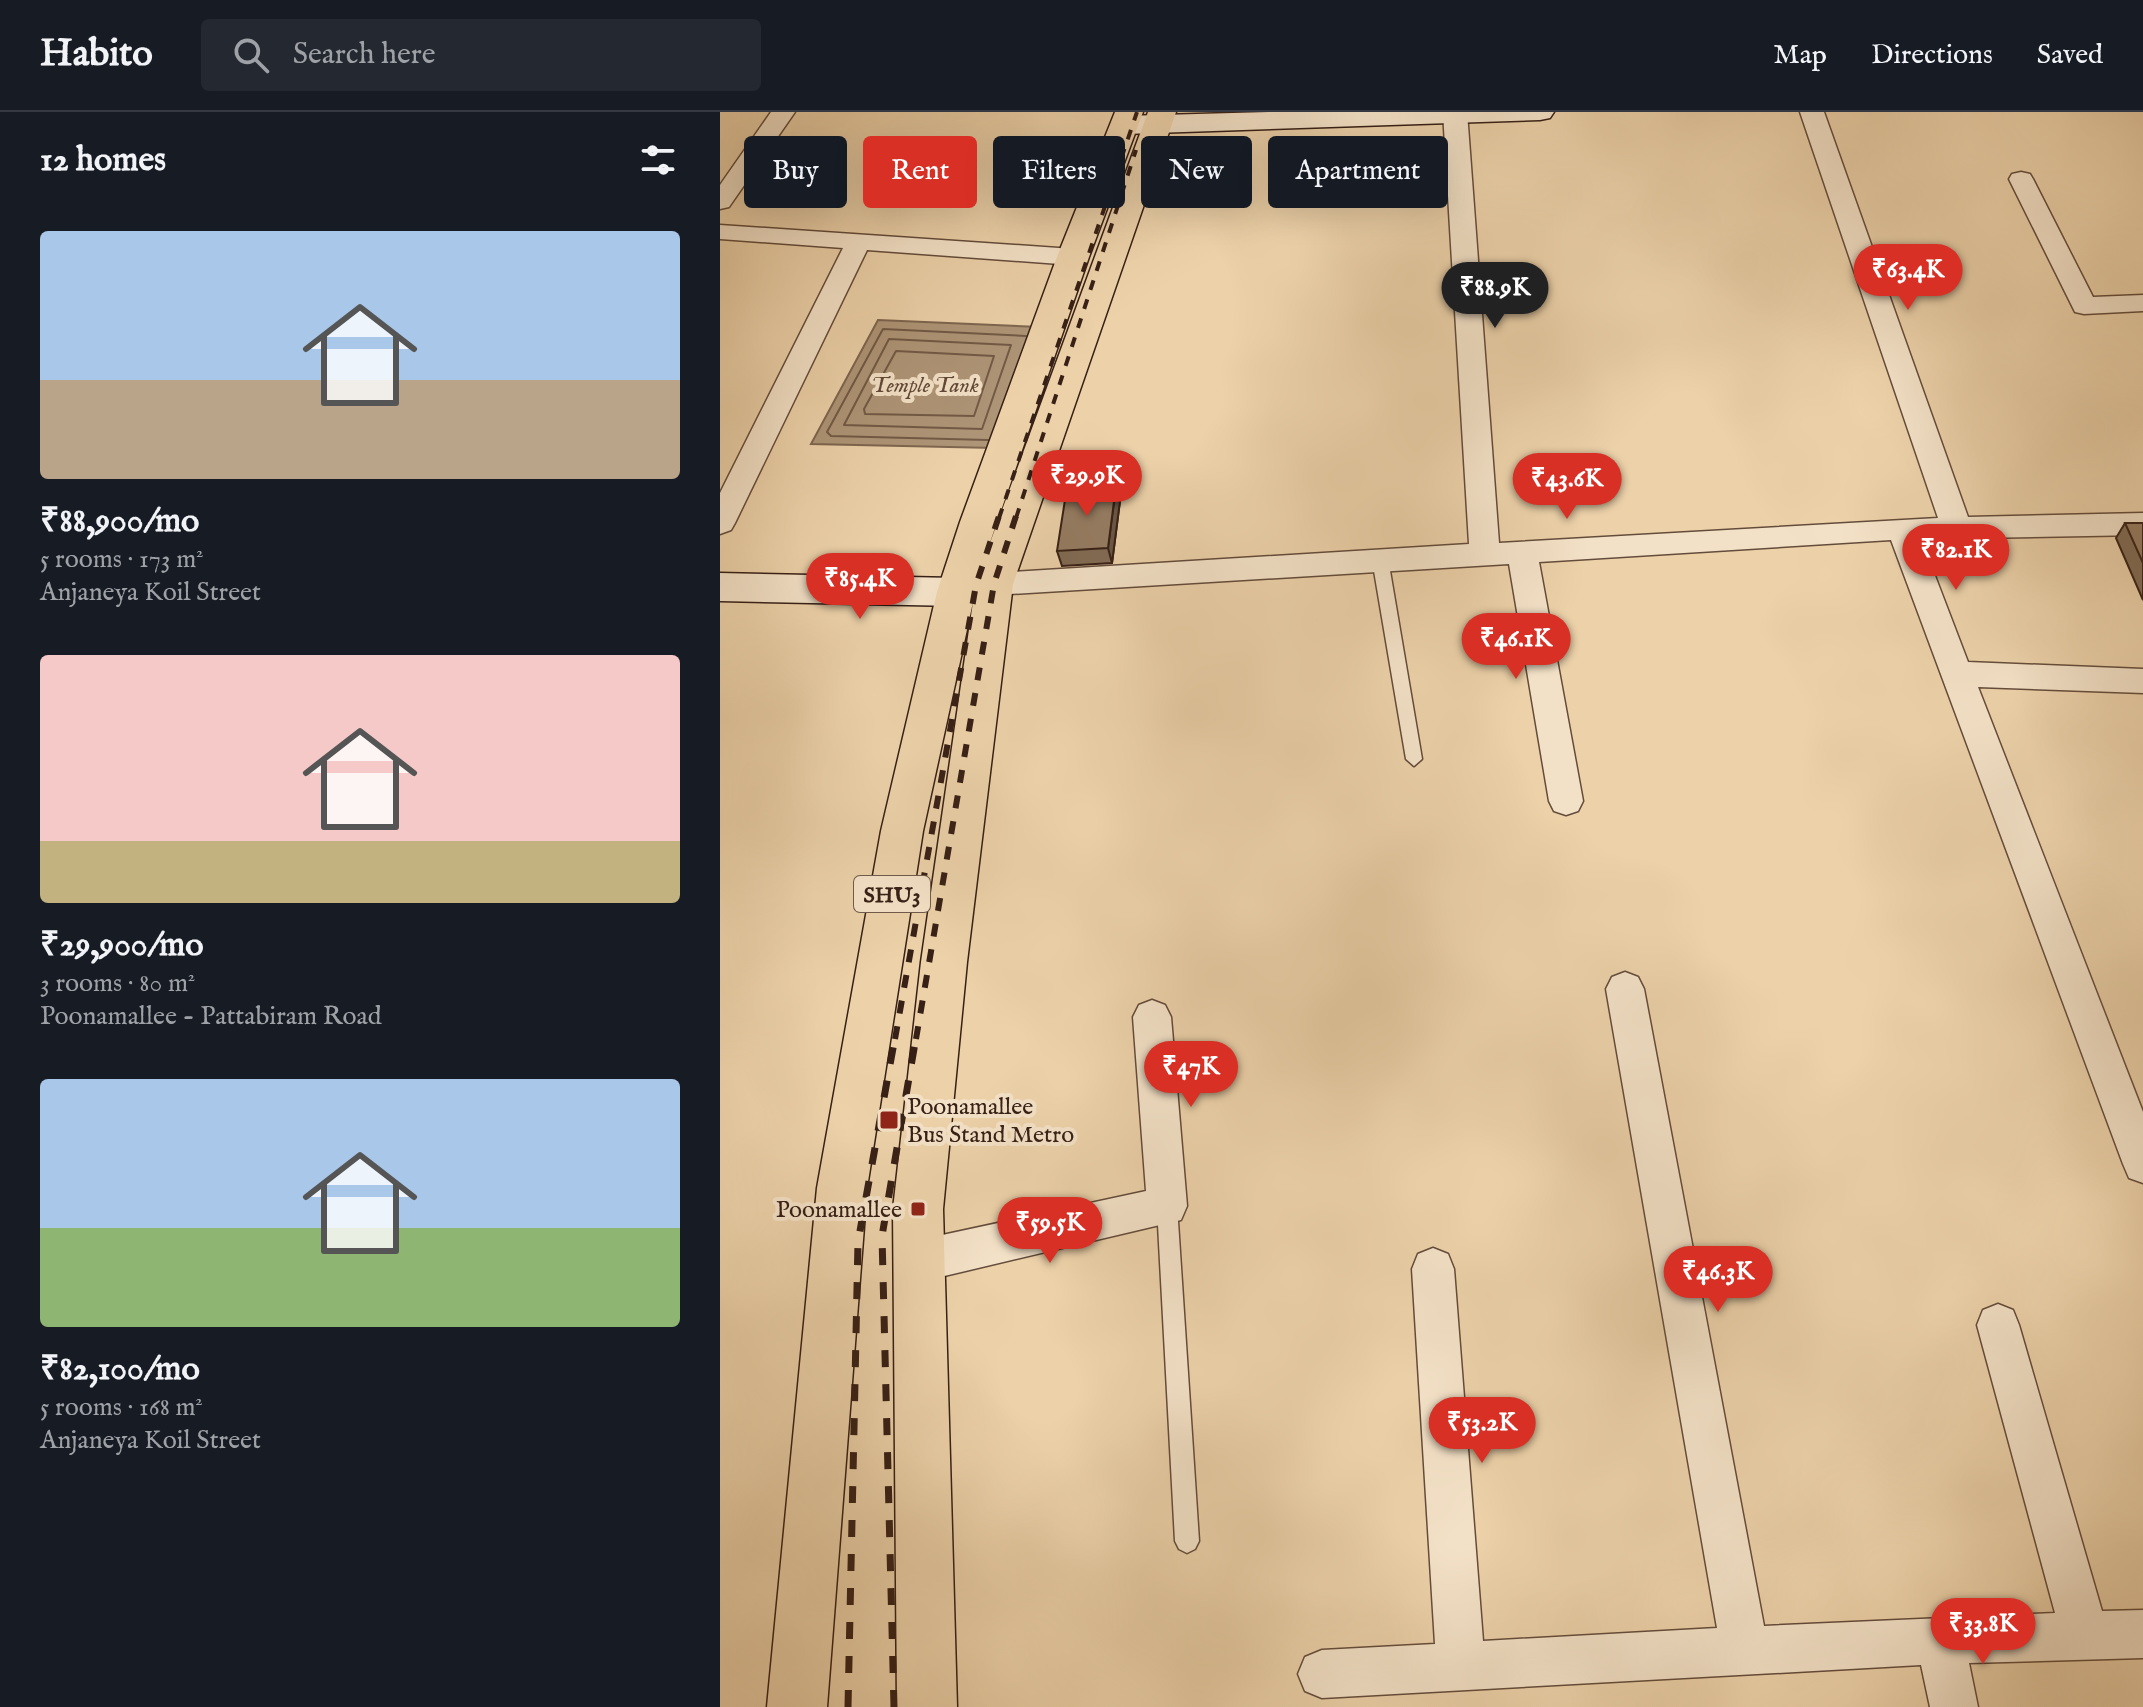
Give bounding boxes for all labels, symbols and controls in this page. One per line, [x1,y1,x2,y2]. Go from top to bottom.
search box [201,19,761,91]
text: Habito [40,31,153,79]
icon: search [229,33,273,77]
text: Search here [293,36,436,74]
text: Map [1773,38,1827,73]
text: Directions [1871,38,1993,73]
text: Saved [2037,38,2103,73]
chip: Buy [744,136,847,208]
chip: Rent [863,136,977,208]
chip: Filters [993,136,1125,208]
chip: New [1141,136,1252,208]
chip: Apartment [1268,136,1448,208]
icon: filters [636,138,680,182]
text: 12 homes [40,139,166,182]
pin: ₹63.4K [1843,244,1973,312]
text: ₹63.4K [1872,253,1944,286]
pin: ₹88.9K [1430,262,1560,330]
text: ₹88.9K [1460,271,1531,304]
icon: home [288,283,432,427]
water label: Temple Tank [871,372,979,400]
pin: ₹29.9K [1022,450,1152,518]
pin: ₹43.6K [1502,453,1632,521]
text: ₹29.9K [1050,459,1124,492]
text: ₹43.6K [1531,462,1603,495]
text: ₹88,900/mo [40,500,199,543]
pin: ₹82.1K [1891,524,2021,592]
text: ₹82.1K [1920,533,1992,566]
text: 5 rooms · 173 m² [40,543,204,576]
pin: ₹85.4K [795,553,925,621]
text: ₹85.4K [824,562,896,595]
text: Anjaneya Koil Street [40,576,261,609]
pin: ₹46.1K [1451,613,1581,681]
text: ₹46.1K [1480,622,1552,655]
icon: home [288,707,432,851]
road number: SHU3 [854,876,930,912]
text: ₹29,900/mo [40,924,204,967]
text: 3 rooms · 80 m² [40,967,195,1000]
text: Poonamallee - Pattabiram Road [40,1000,382,1033]
pin: ₹47K [1144,1041,1238,1109]
text: ₹47K [1162,1050,1220,1083]
place label: Poonamallee Bus Stand Metro [907,1092,1074,1151]
marker: Poonamallee Bus Stand Metro [878,1109,900,1131]
icon: home [288,1131,432,1275]
place label: Poonamallee [776,1195,902,1226]
pin: ₹59.5K [985,1197,1115,1265]
marker: Poonamallee [909,1200,927,1218]
text: ₹59.5K [1015,1206,1085,1239]
pin: ₹46.3K [1653,1246,1783,1314]
text: ₹46.3K [1682,1255,1754,1288]
text: ₹82,100/mo [40,1348,200,1391]
text: 5 rooms · 168 m² [40,1391,203,1424]
pin: ₹53.2K [1417,1397,1547,1465]
text: ₹53.2K [1447,1406,1517,1439]
text: Anjaneya Koil Street [40,1424,261,1457]
pin: ₹33.8K [1918,1598,2048,1666]
text: ₹33.8K [1949,1607,2017,1640]

